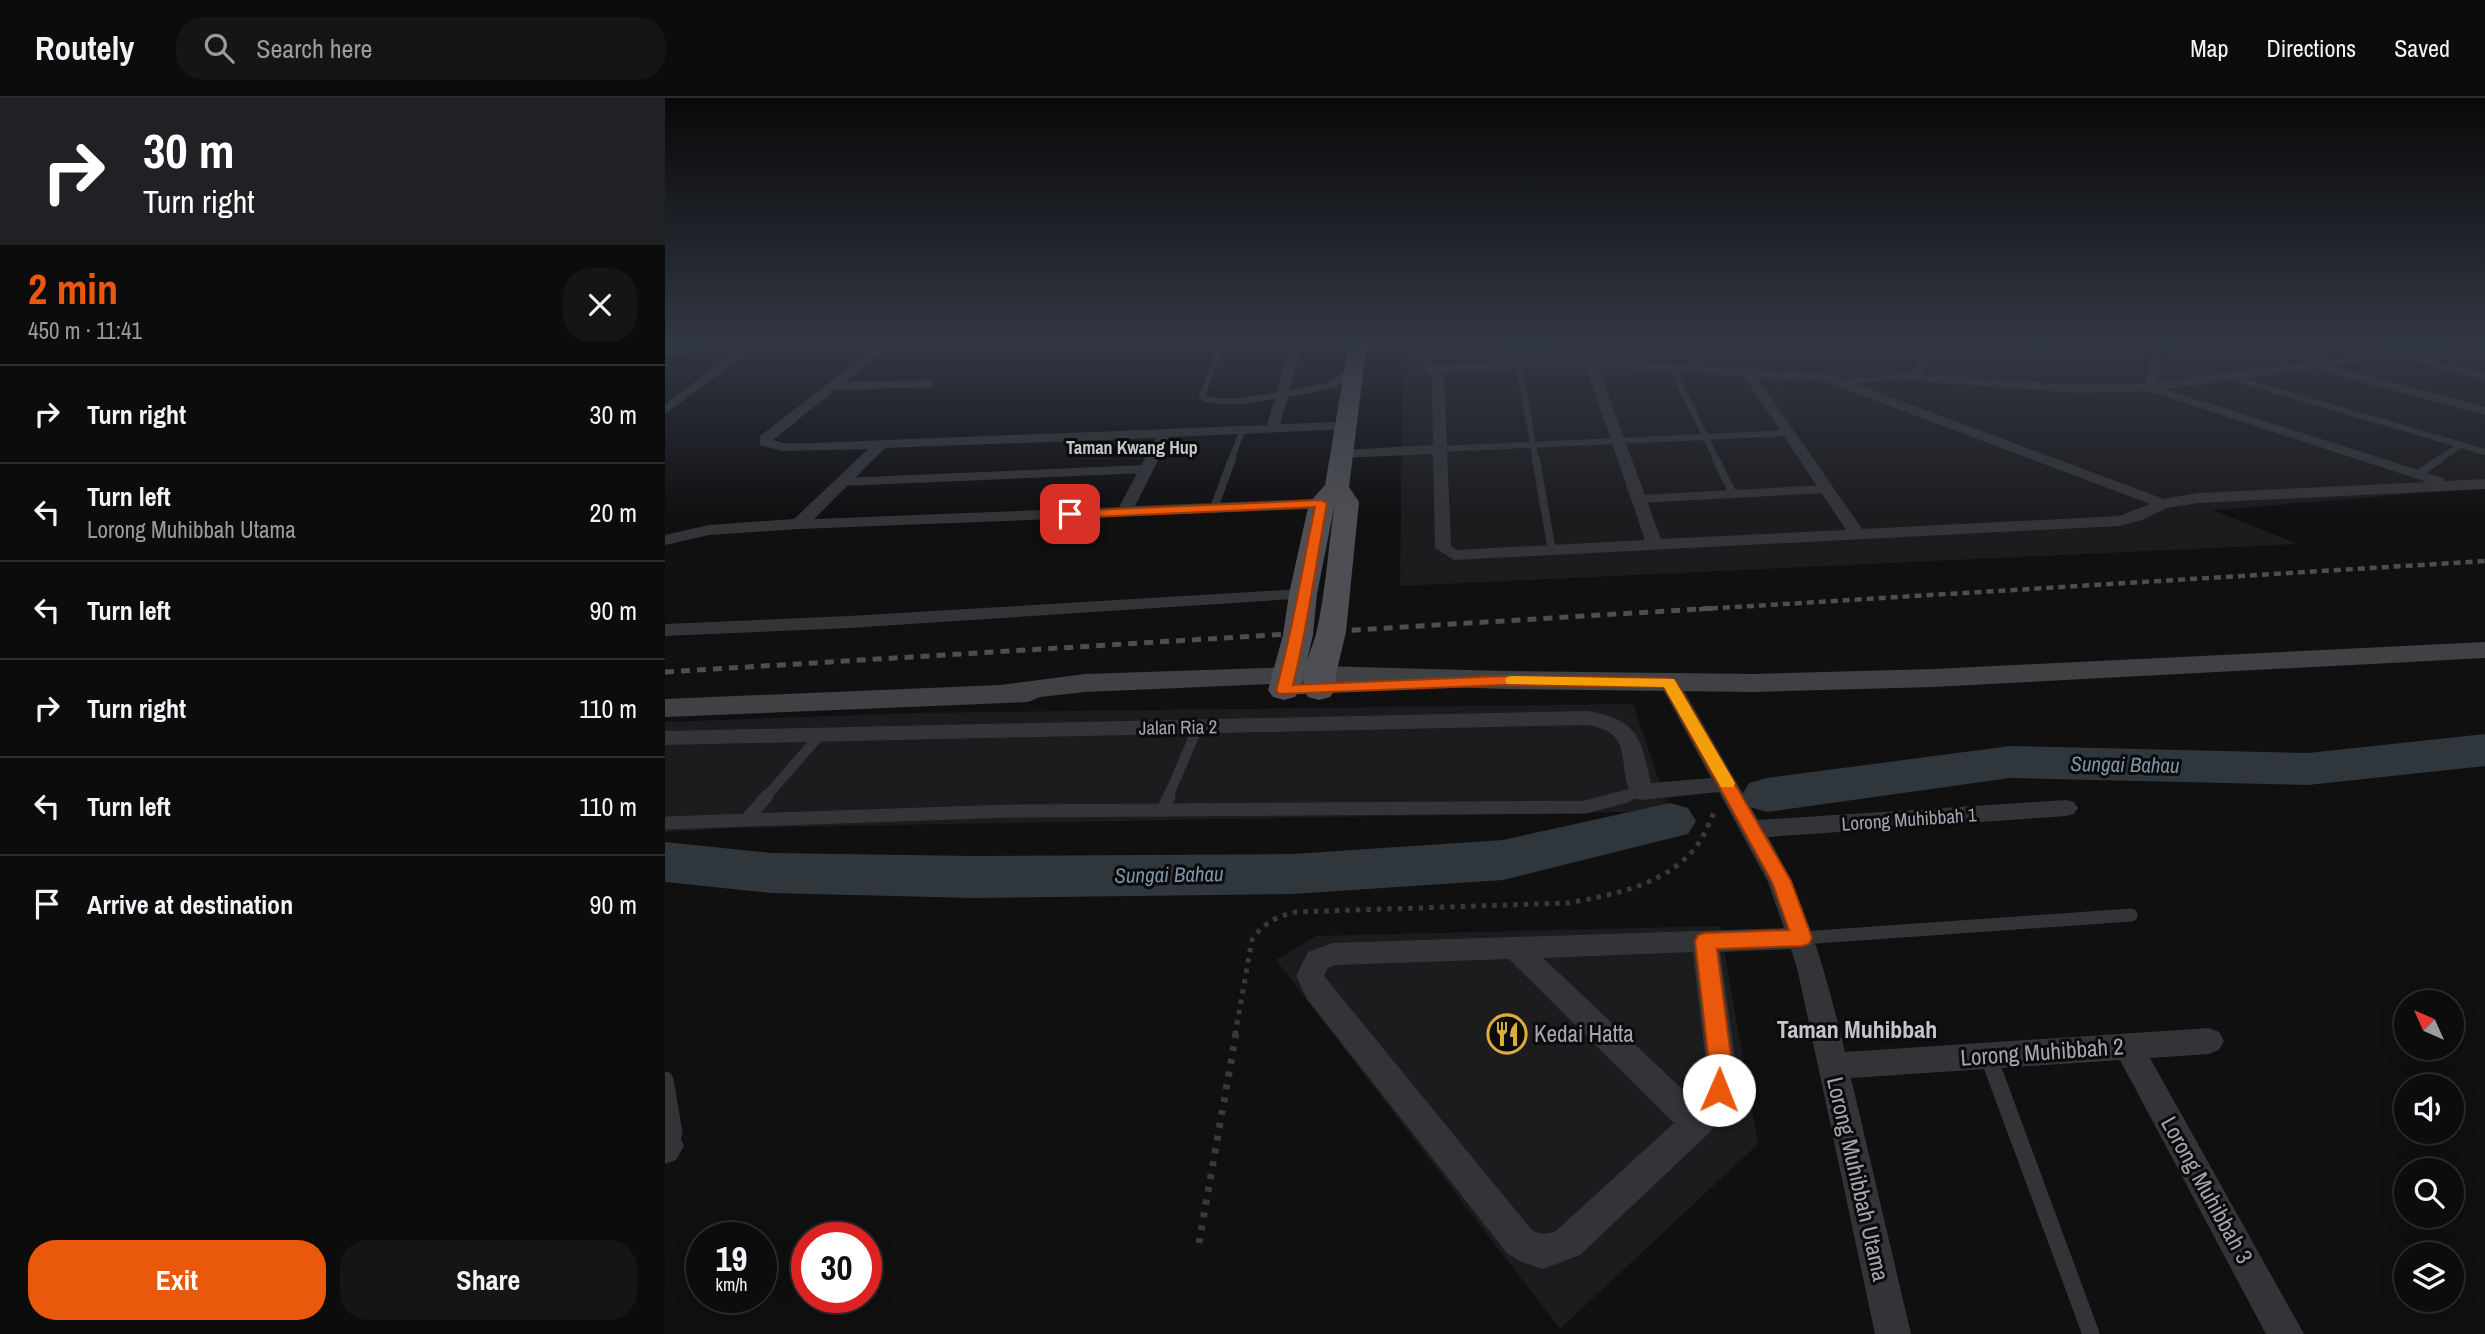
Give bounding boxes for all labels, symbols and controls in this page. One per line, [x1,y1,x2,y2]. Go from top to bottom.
search box [176,17,666,80]
text: Routely [35,26,134,70]
icon: search [200,29,238,67]
text: Search here [256,31,372,66]
text: Map [2190,32,2228,64]
text: Directions [2266,32,2356,64]
text: Saved [2394,32,2450,64]
text: 30 m [143,117,235,183]
icon: right [28,126,119,217]
text: Turn right [143,180,255,223]
text: 2 min [28,261,118,317]
button: close [563,268,637,342]
text: 450 m · 11:41 [28,315,142,346]
icon: right [28,395,66,433]
text: Turn right [87,397,186,432]
text: 30 m [590,397,637,432]
district label: Taman Kwang Hup [1066,435,1198,460]
text: Turn left [87,479,171,514]
pin [1040,484,1100,544]
icon: left [28,493,66,531]
text: 20 m [590,495,637,530]
icon: arrive [1051,495,1089,533]
text: Lorong Muhibbah Utama [87,514,296,545]
icon: left [28,591,66,629]
text: Turn left [87,593,171,628]
text: 90 m [590,593,637,628]
icon: right [28,689,66,727]
text: Turn right [87,691,186,726]
text: 110 m [579,691,637,726]
street label: Jalan Ria 2 [1138,713,1218,741]
water label: Sungai Bahau [2070,749,2180,780]
icon: left [28,787,66,825]
text: Turn left [87,789,171,824]
text: 110 m [579,789,637,824]
street label: Lorong Muhibbah 1 [1841,801,1978,837]
water label: Sungai Bahau [1114,859,1224,890]
icon: arrive [28,885,66,923]
text: Arrive at destination [87,887,293,922]
text: 90 m [590,887,637,922]
north arrow [2394,990,2464,1060]
map controls [2394,990,2464,1312]
restaurant icon: Kedai Hatta [1486,1013,1528,1055]
district label: Taman Muhibbah [1777,1013,1937,1045]
place label: Kedai Hatta [1534,1018,1634,1049]
street label: Lorong Muhibbah 2 [1959,1030,2125,1073]
position arrow [1682,1053,1756,1127]
street label: Lorong Muhibbah Utama [1820,1074,1897,1285]
button: sound [2394,1074,2464,1144]
street label: Lorong Muhibbah 3 [2154,1111,2261,1269]
button: search [2394,1158,2464,1228]
speed limit sign: 30 [791,1222,882,1313]
text: 19 [716,1235,747,1282]
button: Exit [28,1240,326,1320]
button: Share [340,1240,637,1320]
button: layers [2394,1242,2464,1312]
text: km/h [716,1272,748,1297]

